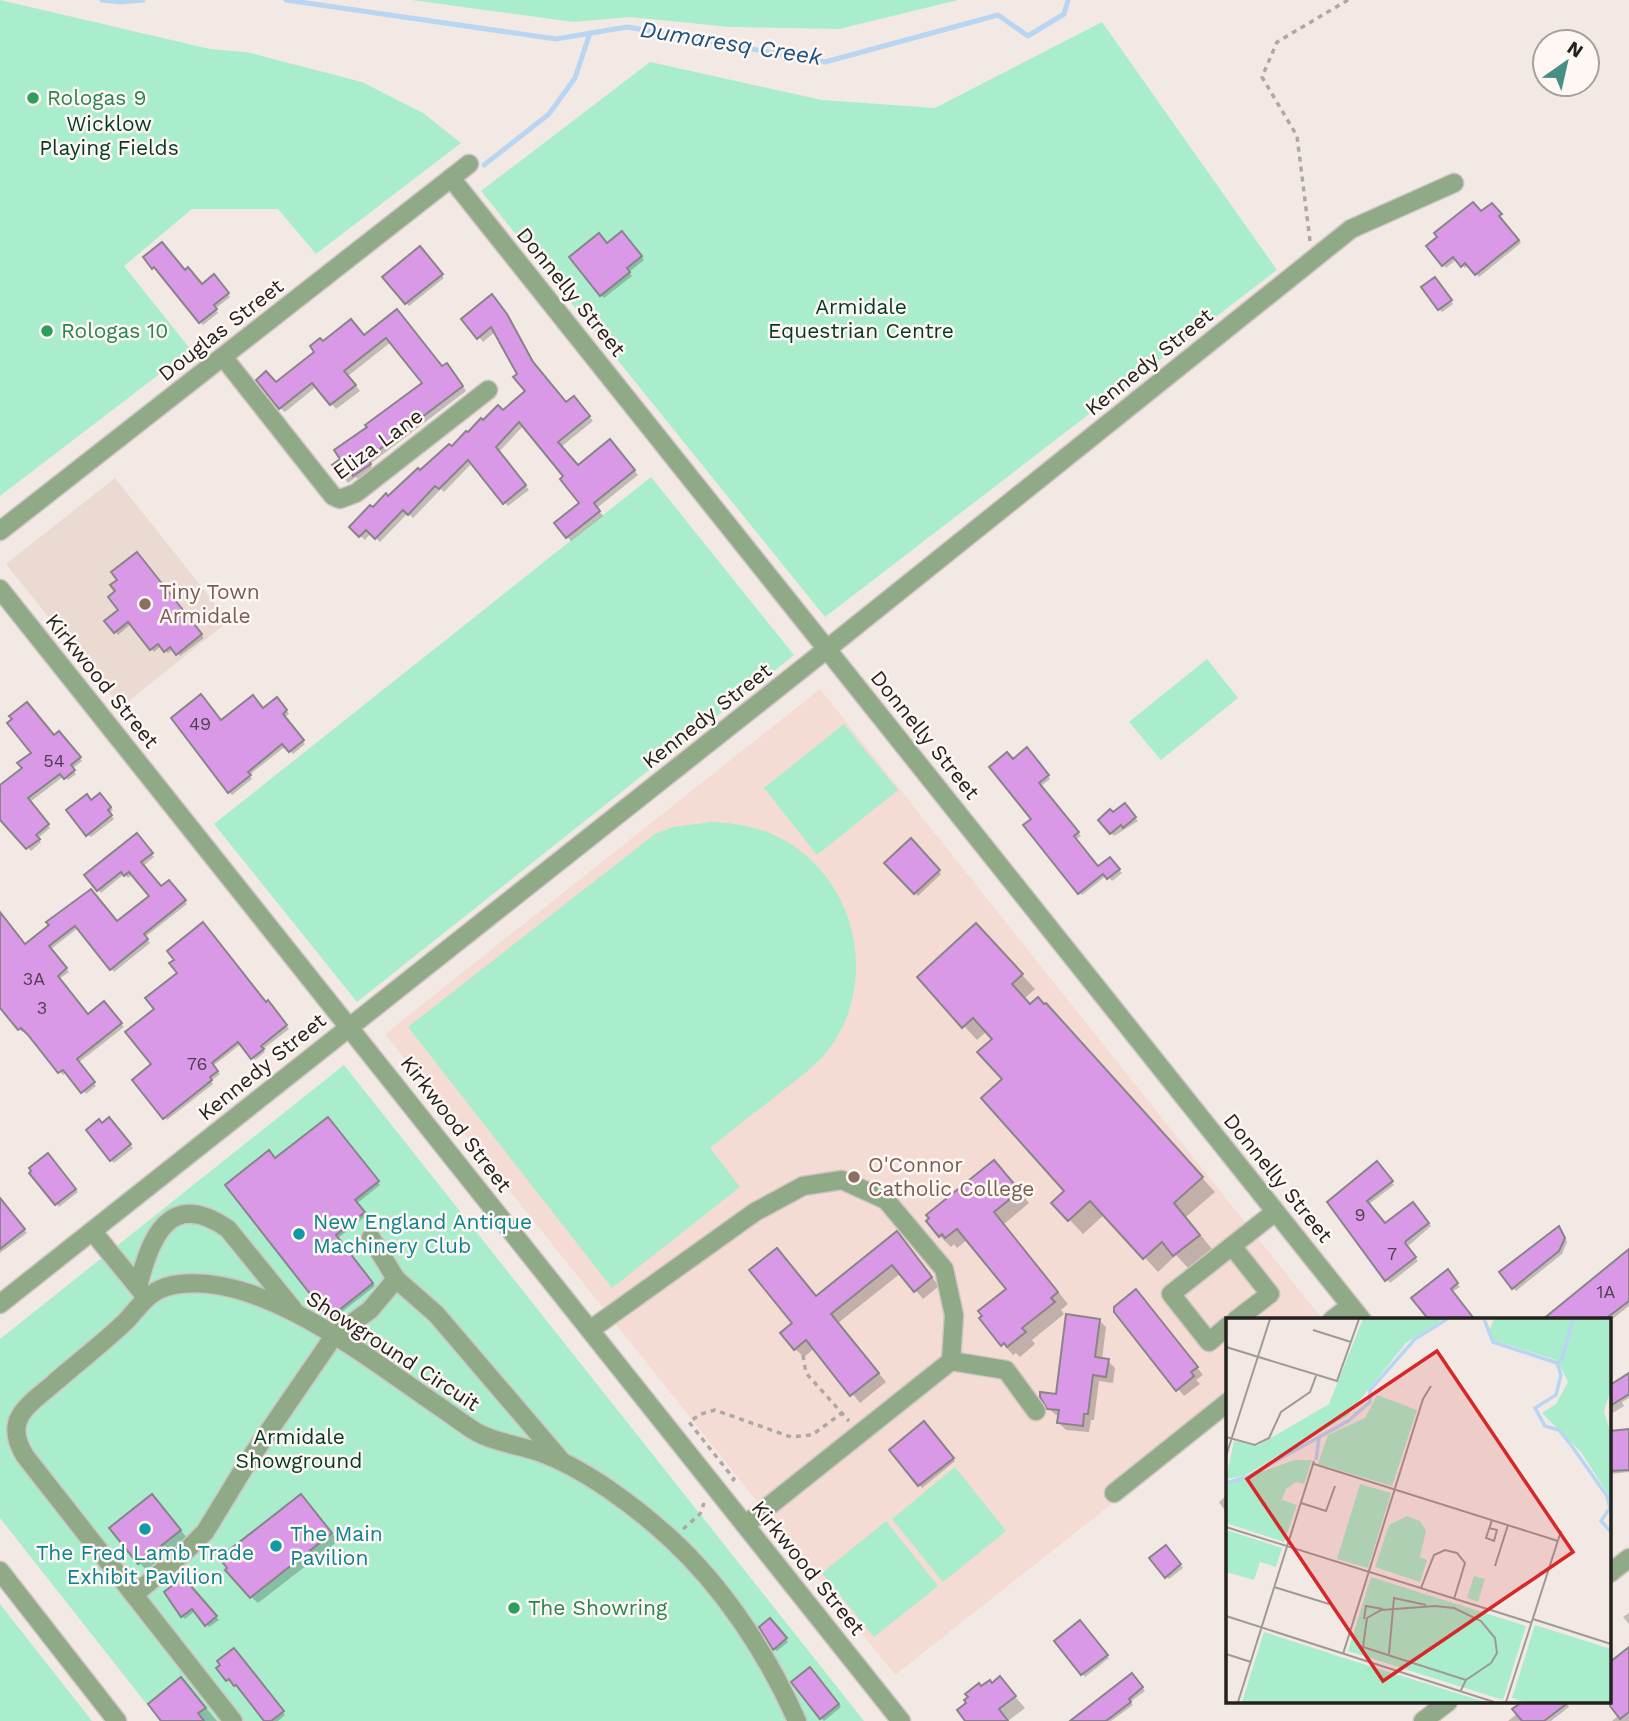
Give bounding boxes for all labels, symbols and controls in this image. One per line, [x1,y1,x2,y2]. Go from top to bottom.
water label: Dumaresq Creek [638,16,825,71]
north arrow [1531,28,1601,98]
text: N [1563,36,1587,63]
place label: Rologas 9 [47,85,146,110]
marker: Rologas 9 [25,90,41,106]
park label: Wicklow Playing Fields [39,111,179,160]
street label: Donnelly Street [512,222,631,361]
street label: Douglas Street [153,273,288,386]
park label: Armidale Equestrian Centre [768,294,954,343]
street label: Kennedy Street [1080,302,1218,421]
place label: Rologas 10 [61,318,168,343]
marker: Rologas 10 [39,323,55,339]
street label: Eliza Lane [328,403,427,484]
place label: Tiny Town Armidale [159,579,260,628]
marker: Tiny Town Armidale [137,596,153,612]
street label: Kirkwood Street [41,608,164,753]
street label: Kennedy Street [637,657,776,774]
street label: Donnelly Street [866,665,985,804]
house number: 49 [189,713,211,734]
house number: 54 [43,750,65,771]
house number: 3A [23,968,45,989]
house number: 3 [37,997,47,1018]
street label: Kennedy Street [193,1007,331,1126]
street label: Kirkwood Street [396,1051,517,1197]
house number: 76 [187,1053,207,1074]
street label: Donnelly Street [1219,1108,1338,1247]
place label: O'Connor Catholic College [868,1152,1034,1201]
marker: O'Connor Catholic College [846,1169,862,1185]
house number: 9 [1354,1204,1366,1225]
place label: New England Antique Machinery Club [313,1209,532,1258]
marker: New England Antique Machinery Club [291,1226,307,1242]
house number: 7 [1387,1243,1397,1264]
house number: 1A [1597,1281,1616,1302]
street label: Showground Circuit [302,1285,485,1416]
inset map [1226,1318,1612,1704]
park label: Armidale Showground [236,1424,363,1473]
street label: Kirkwood Street [747,1495,870,1640]
marker: The Fred Lamb Trade Exhibit Pavilion [137,1521,153,1537]
place label: The Main Pavilion [290,1521,383,1570]
marker: The Main Pavilion [268,1538,284,1554]
place label: The Fred Lamb Trade Exhibit Pavilion [36,1540,254,1589]
place label: The Showring [528,1595,668,1620]
marker: The Showring [506,1600,522,1616]

